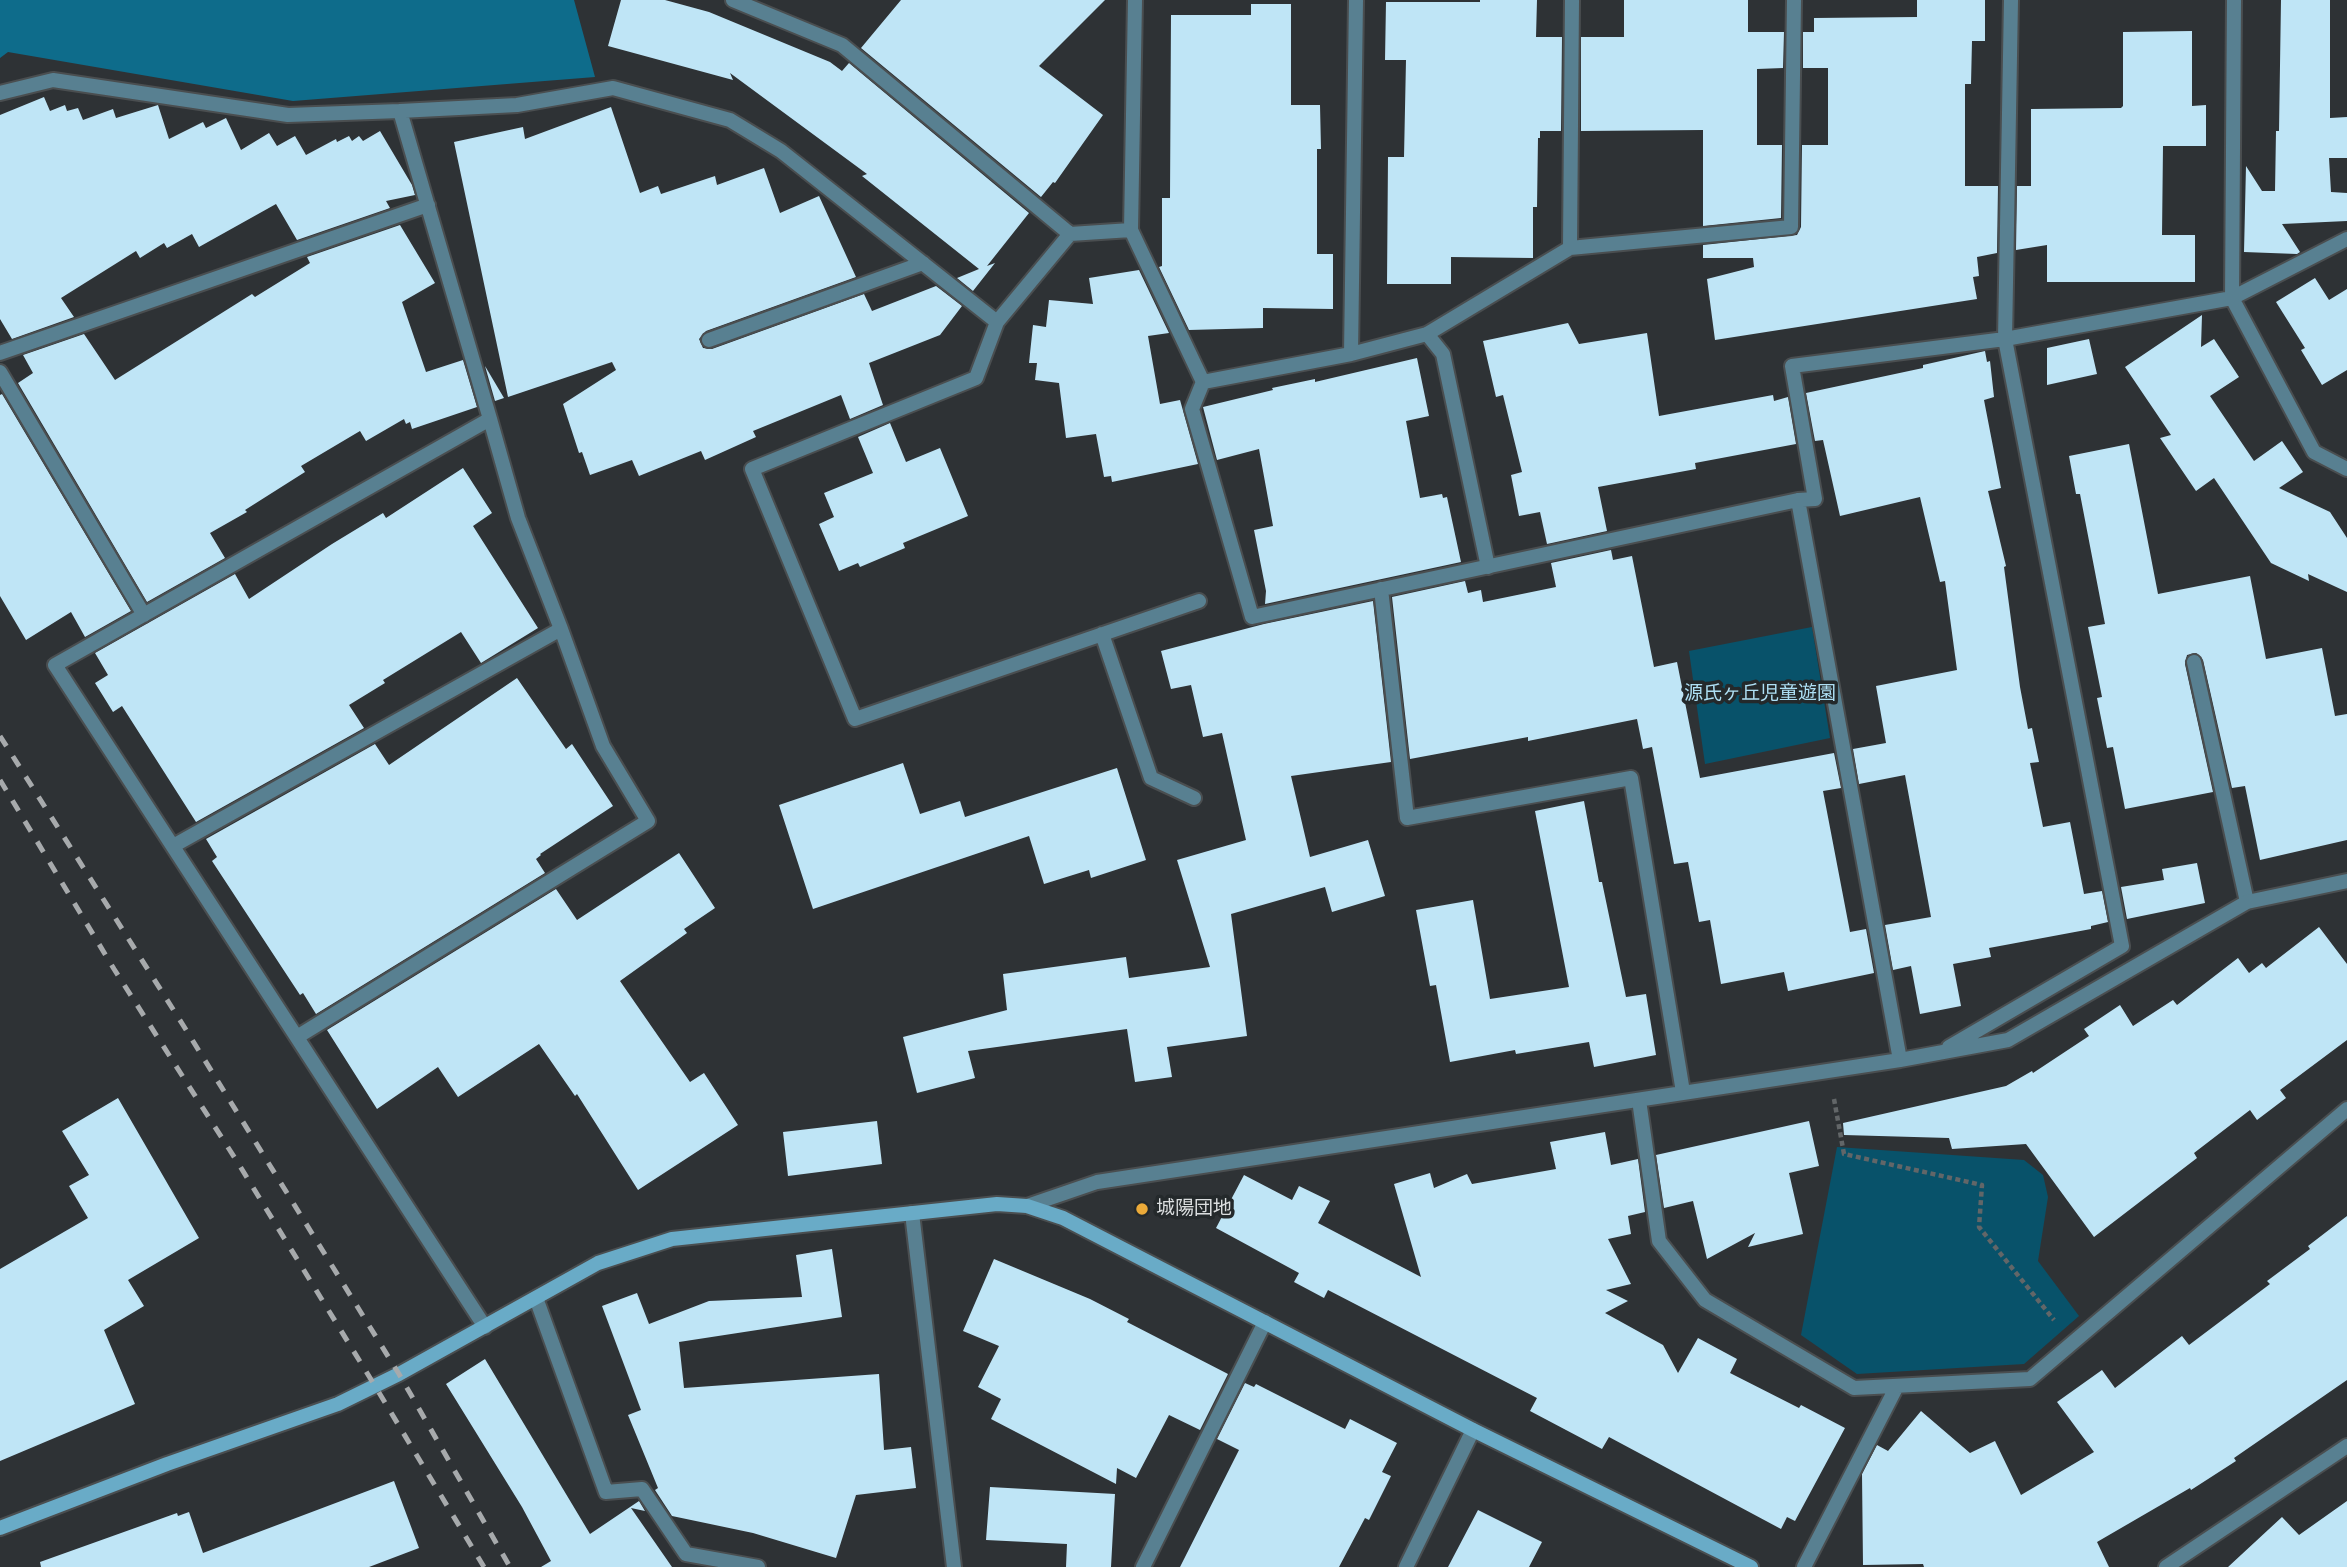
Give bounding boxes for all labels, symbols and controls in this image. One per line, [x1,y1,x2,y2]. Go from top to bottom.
park label: 源氏ヶ丘児童遊園 [1684,683,1836,705]
place label: 城陽団地 [1156,1198,1232,1220]
marker: 城陽団地 [1134,1201,1150,1217]

